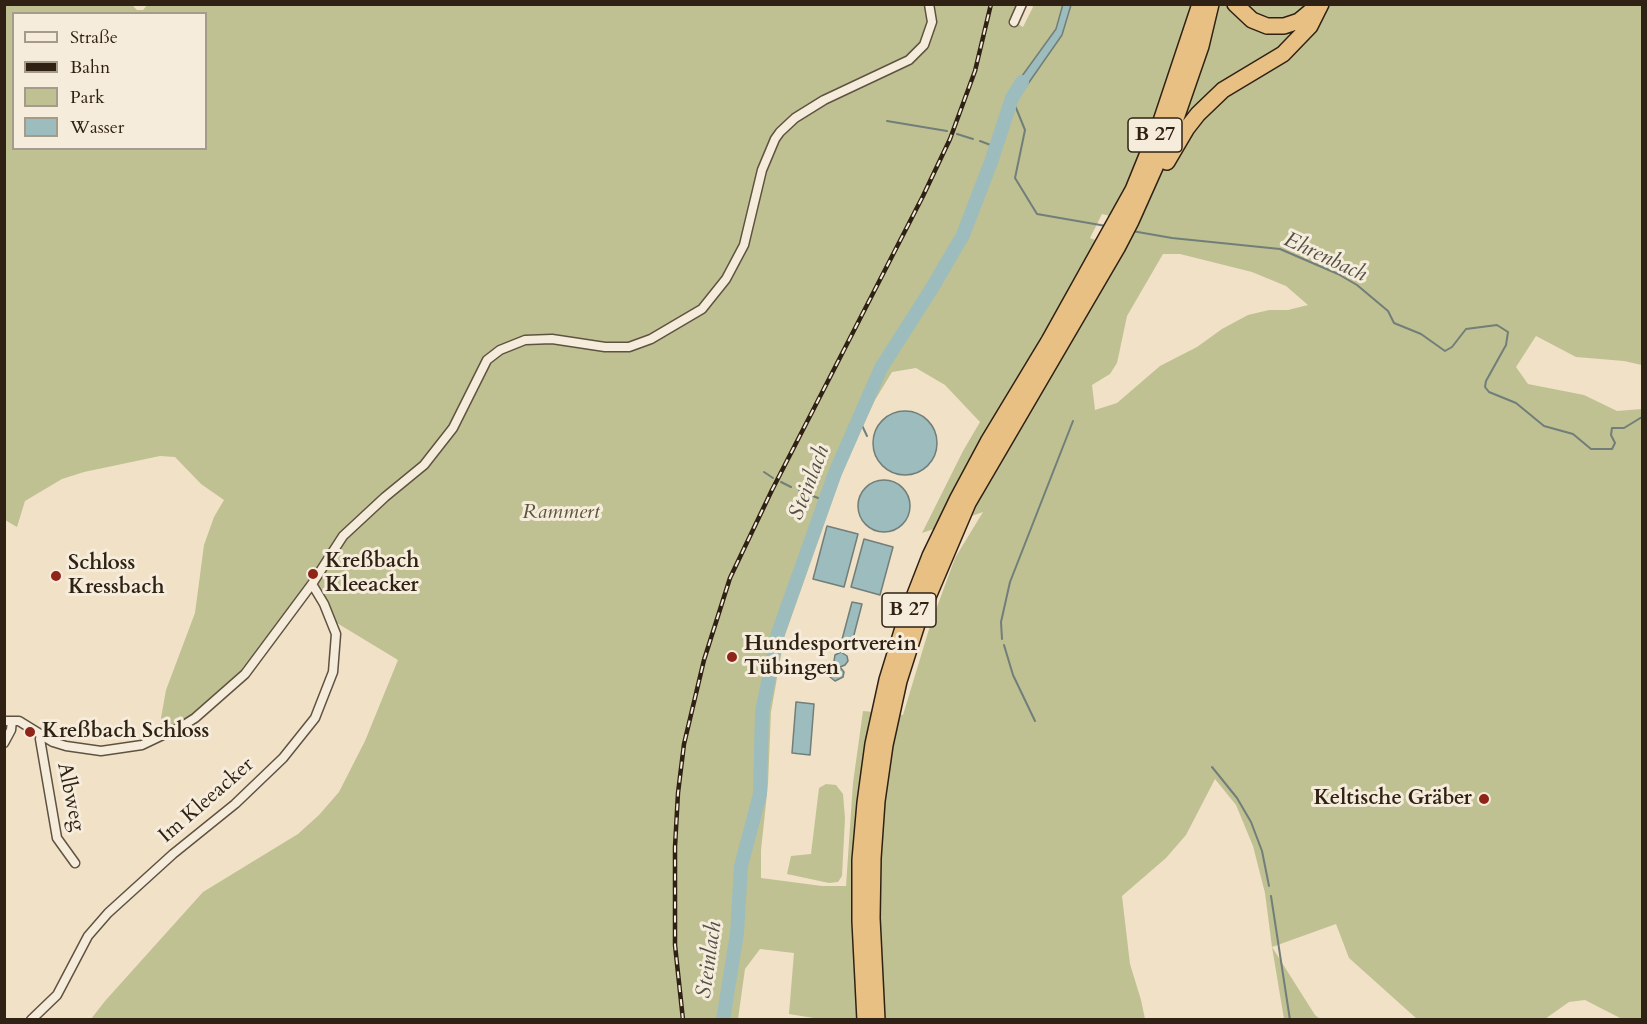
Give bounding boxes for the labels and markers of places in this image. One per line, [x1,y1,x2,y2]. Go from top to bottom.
place label: Kreßbach Kleeacker [325,549,419,599]
place label: Schloss Kressbach [68,551,165,601]
marker: Kreßbach Kleeacker [306,567,320,581]
marker: Schloss Kressbach [49,569,63,583]
place label: Hundesportverein Tübingen [744,632,917,682]
marker: Hundesportverein Tübingen [725,650,739,664]
place label: Kreßbach Schloss [42,719,209,745]
marker: Kreßbach Schloss [23,725,37,739]
place label: Keltische Gräber [1313,786,1472,812]
marker: Keltische Gräber [1477,792,1491,806]

